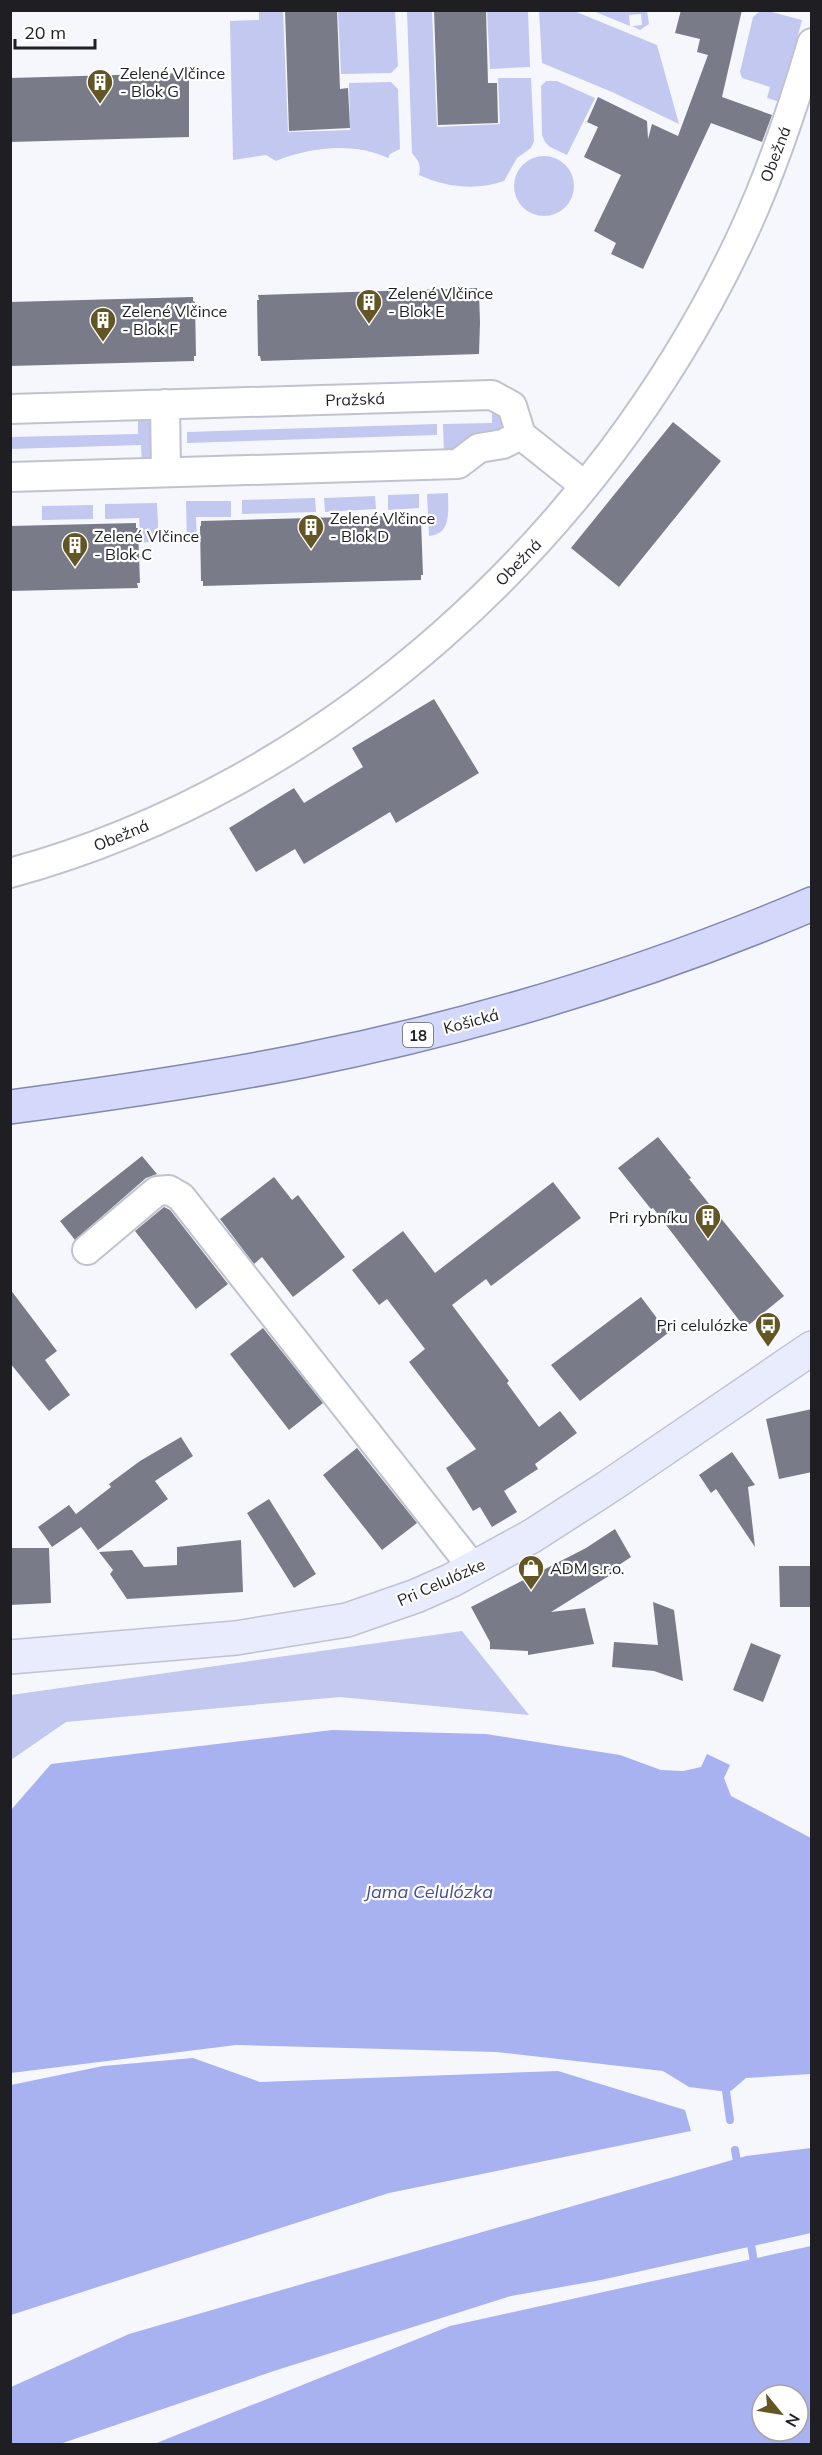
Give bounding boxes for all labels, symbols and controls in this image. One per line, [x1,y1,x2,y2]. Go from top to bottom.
scale bar [15,12,94,50]
text: 20 m [24,21,66,44]
place label: Zelené Vlčince - Blok G [120,63,225,101]
building icon: Zelené Vlčince - Blok G [85,67,115,105]
street label: Obežná [755,123,795,185]
place label: Zelené Vlčince - Blok E [388,283,493,321]
building icon: Zelené Vlčince - Blok E [354,287,384,325]
place label: Zelené Vlčince - Blok F [122,301,227,339]
building icon: Zelené Vlčince - Blok F [88,305,118,343]
street label: Pražská [325,388,385,410]
place label: Zelené Vlčince - Blok D [330,508,435,546]
building icon: Zelené Vlčince - Blok D [296,512,326,550]
place label: Zelené Vlčince - Blok C [94,526,199,564]
building icon: Zelené Vlčince - Blok C [60,530,90,568]
street label: Obežná [491,534,545,590]
street label: Obežná [90,815,152,855]
street label: Košická [441,1004,501,1038]
road number: 18 [403,1023,433,1047]
building icon: Pri rybníku [693,1202,723,1240]
place label: Pri rybníku [609,1207,688,1227]
bus stop icon: Pri celulózke [753,1310,783,1348]
place label: Pri celulózke [657,1315,748,1335]
shop icon: ADM s.r.o. [516,1553,546,1591]
street label: Pri Celulózke [394,1554,488,1610]
place label: ADM s.r.o. [550,1558,624,1578]
water label: Jama Celulózka [363,1880,493,1903]
north arrow [750,2383,810,2443]
text: N [781,2410,805,2431]

